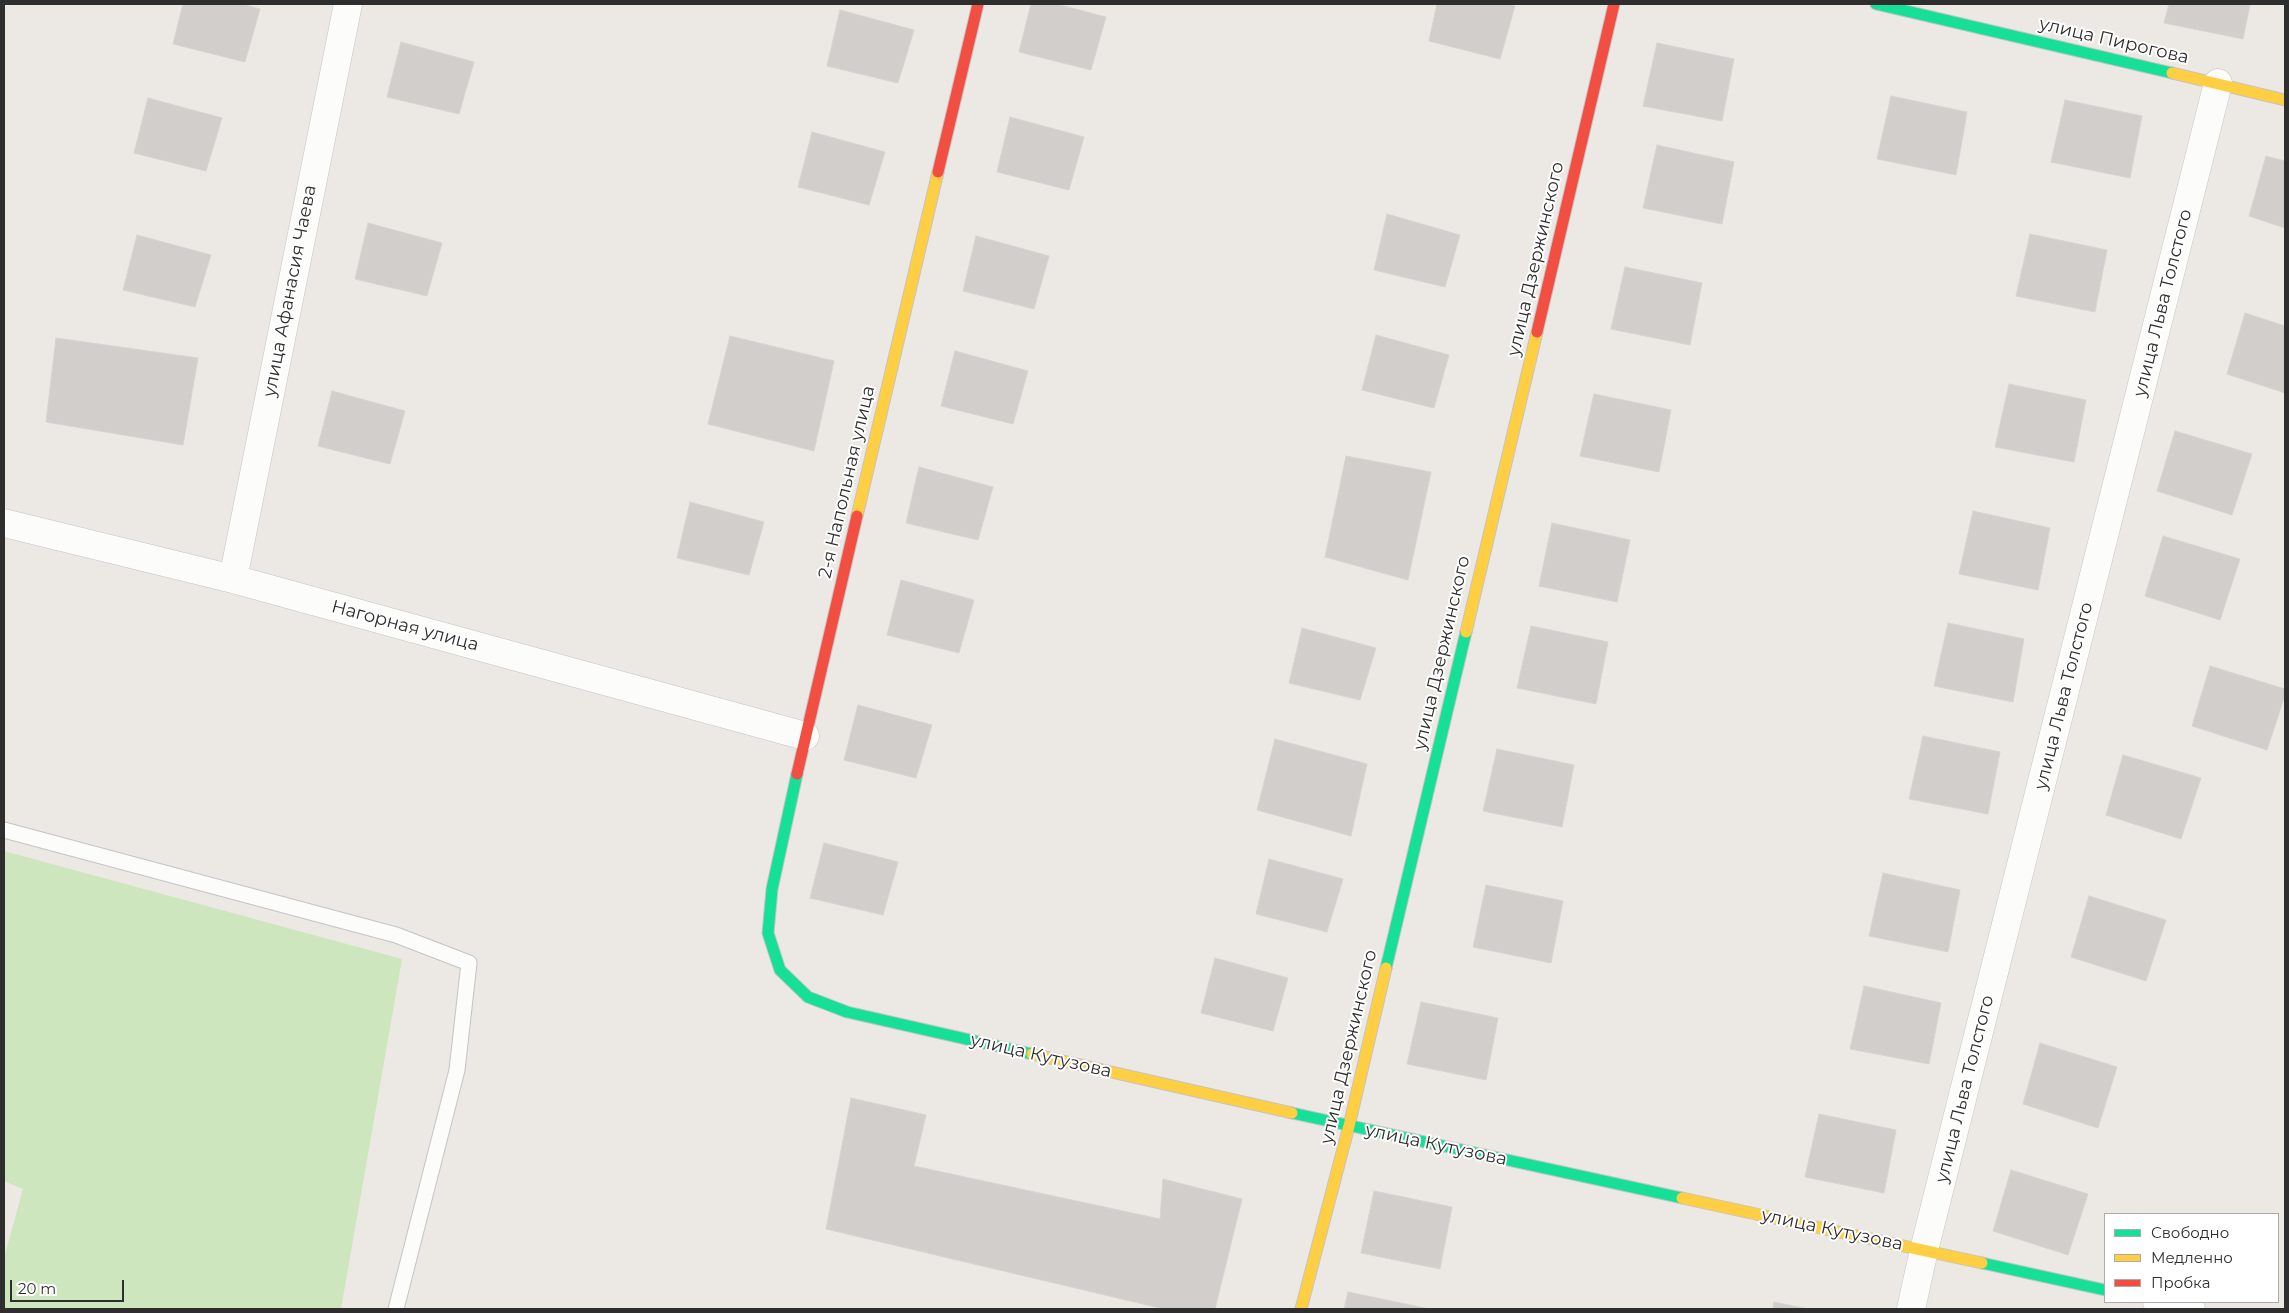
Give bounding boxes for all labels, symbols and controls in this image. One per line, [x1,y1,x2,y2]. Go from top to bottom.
street label: улица Пирогова [2037,13,2191,69]
street label: улица Дзержинского [1503,160,1569,358]
street label: улица Афанасия Чаева [259,183,321,399]
street label: улица Льва Толстого [2129,207,2197,399]
street label: 2-я Напольная улица [814,384,880,580]
street label: улица Дзержинского [1409,554,1475,752]
street label: Нагорная улица [329,596,481,656]
street label: улица Льва Толстого [2030,600,2098,792]
street label: улица Дзержинского [1316,948,1382,1146]
street label: улица Льва Толстого [1931,993,1999,1185]
street label: улица Кутузова [968,1029,1114,1083]
street label: улица Кутузова [1363,1119,1509,1171]
street label: улица Кутузова [1759,1204,1905,1256]
legend [2104,1213,2279,1303]
text: Свободно [2151,1223,2229,1242]
text: Медленно [2151,1248,2233,1267]
scale bar [12,1270,126,1302]
text: Пробка [2151,1273,2210,1292]
text: 20 m [18,1279,56,1298]

